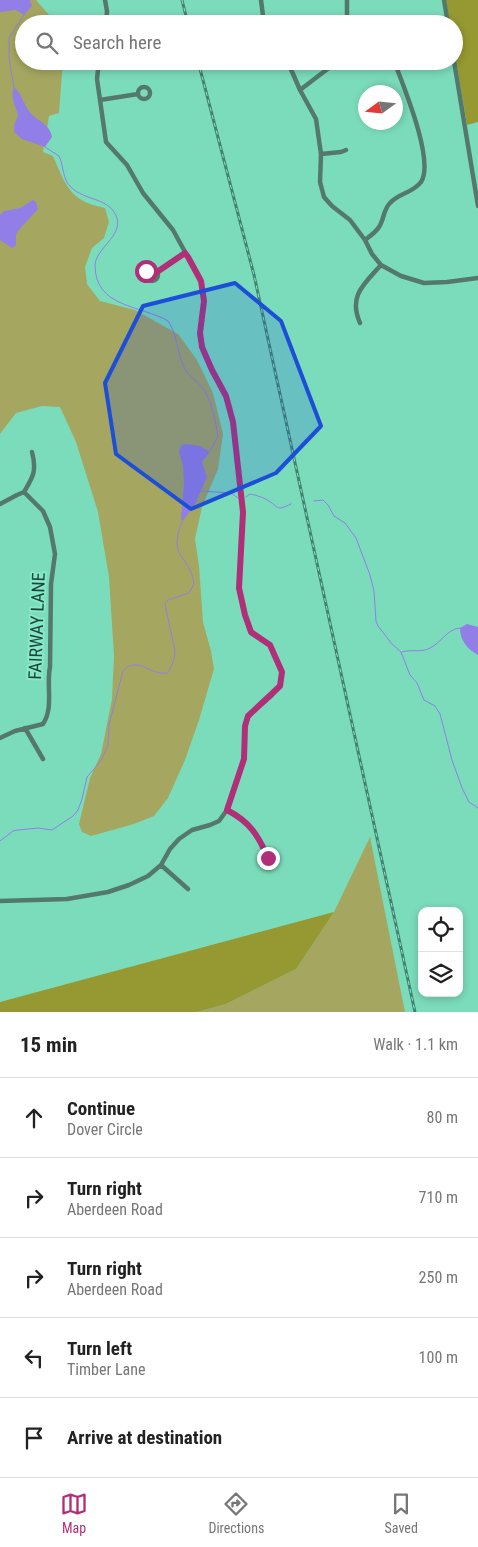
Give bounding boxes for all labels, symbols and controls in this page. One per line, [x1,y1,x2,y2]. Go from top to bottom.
search box [15,15,463,70]
icon: search [33,29,61,57]
text: Search here [73,31,161,54]
north arrow [358,85,403,130]
route start [135,260,158,283]
street label: FAIRWAY LANE [24,572,49,680]
route end [257,847,280,870]
map controls [418,907,463,997]
button: locate [418,907,463,952]
button: layers [418,952,463,997]
text: 15 min [20,1033,77,1057]
text: Walk · 1.1 km [373,1035,458,1054]
text: Continue [67,1097,135,1120]
icon: ahead [20,1104,48,1132]
text: 80 m [426,1108,458,1127]
text: Dover Circle [67,1120,143,1139]
text: Turn right [67,1177,142,1200]
icon: right [20,1184,48,1212]
text: 710 m [419,1188,458,1207]
text: Aberdeen Road [67,1200,163,1219]
text: Turn right [67,1257,142,1280]
icon: right [20,1264,48,1292]
text: 250 m [419,1268,458,1287]
text: Aberdeen Road [67,1280,163,1299]
text: Turn left [67,1337,132,1360]
icon: left [20,1344,48,1372]
text: 100 m [419,1348,458,1367]
text: Timber Lane [67,1360,146,1379]
icon: arrive [20,1424,48,1452]
text: Arrive at destination [67,1426,222,1449]
tab: Map [60,1490,88,1536]
tab: Directions [208,1490,264,1536]
tab: Saved [385,1490,418,1536]

